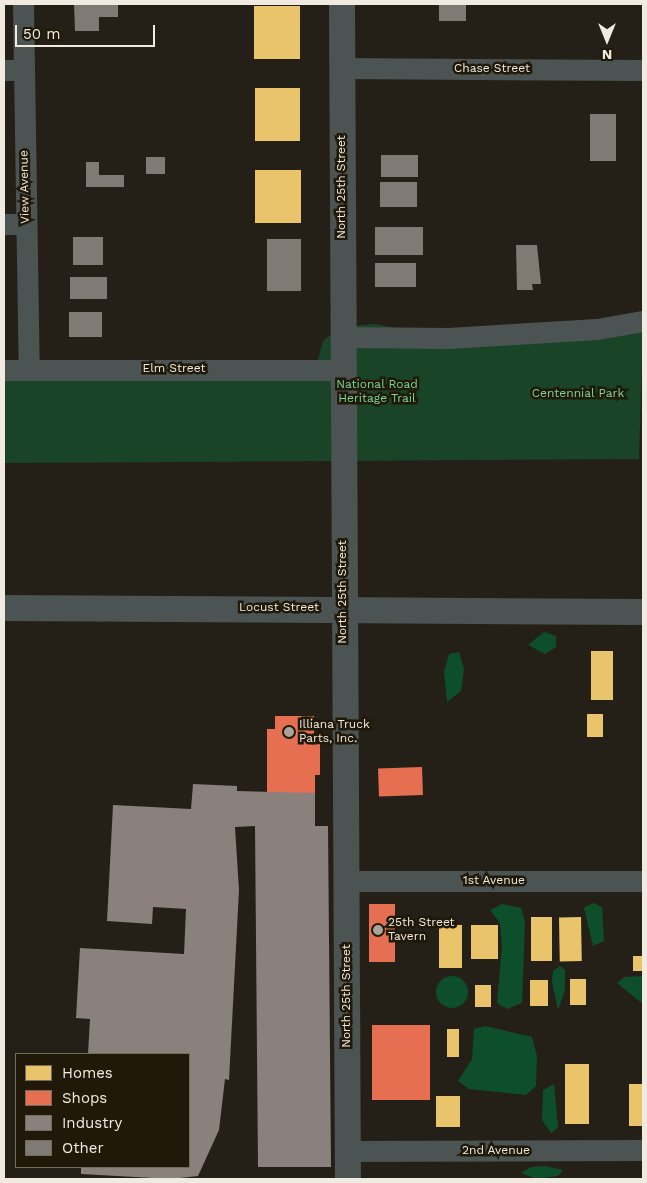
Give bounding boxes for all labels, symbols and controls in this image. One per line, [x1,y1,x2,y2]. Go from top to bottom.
scale bar [18,15,158,47]
north arrow [582,15,632,65]
text: 50 m [23,25,60,43]
text: N [602,47,612,63]
street label: Chase Street [454,62,530,76]
street label: North 25th Street [335,135,349,239]
street label: View Avenue [17,150,33,224]
street label: Elm Street [143,362,205,376]
park label: National Road Heritage Trail [336,378,418,406]
park label: Centennial Park [532,387,624,401]
street label: North 25th Street [336,540,350,644]
street label: Locust Street [239,601,319,615]
place label: Illiana Truck Parts, Inc. [299,718,370,746]
marker: Illiana Truck Parts, Inc. [283,726,295,738]
street label: 1st Avenue [463,874,525,888]
place label: 25th Street Tavern [388,916,455,944]
marker: 25th Street Tavern [372,924,384,936]
street label: North 25th Street [340,944,354,1048]
legend [15,1053,190,1168]
text: Homes [62,1064,113,1082]
text: Shops [62,1089,107,1107]
text: Industry [62,1114,122,1132]
text: Other [62,1139,104,1157]
street label: 2nd Avenue [462,1144,530,1158]

